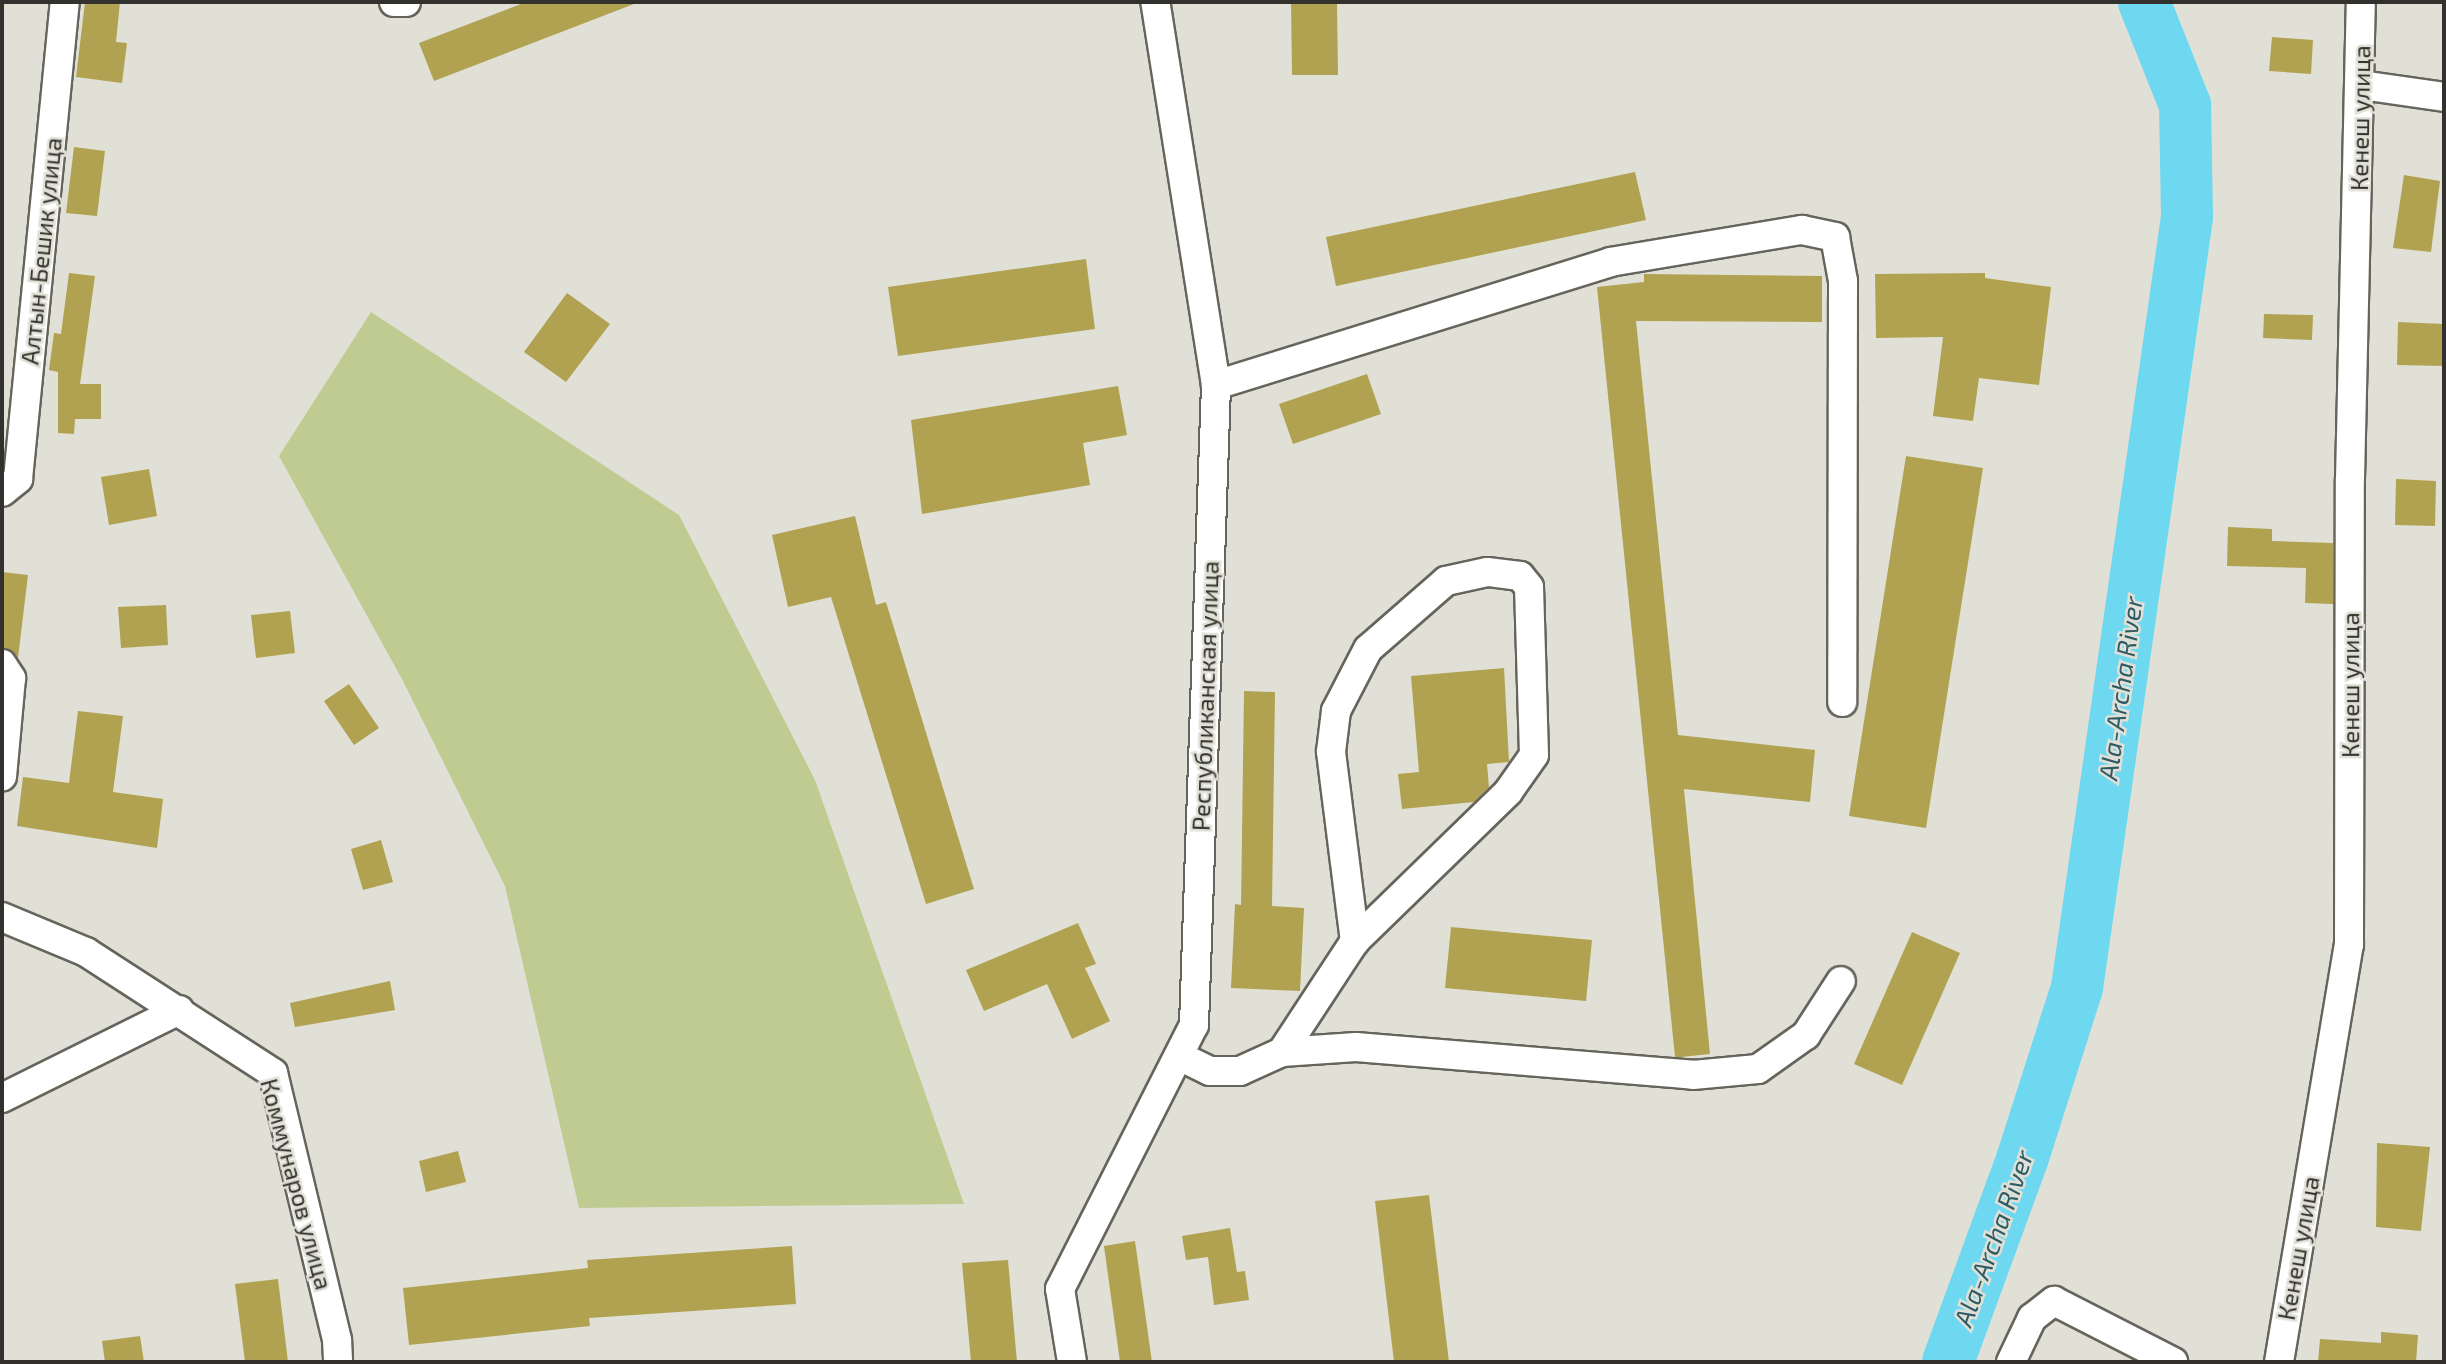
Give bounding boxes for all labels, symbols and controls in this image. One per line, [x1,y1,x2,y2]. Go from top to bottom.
street label: Кенеш улица [2344,45,2376,191]
street label: Алтын-Бешик улица [15,136,67,366]
street label: Республиканская улица [1186,561,1224,831]
water label: Ala-Archa River [2092,594,2148,782]
street label: Кенеш улица [2336,612,2364,758]
street label: Коммунаров улица [255,1075,339,1293]
water label: Ala-Archa River [1947,1146,2039,1330]
street label: Кенеш улица [2271,1174,2325,1322]

